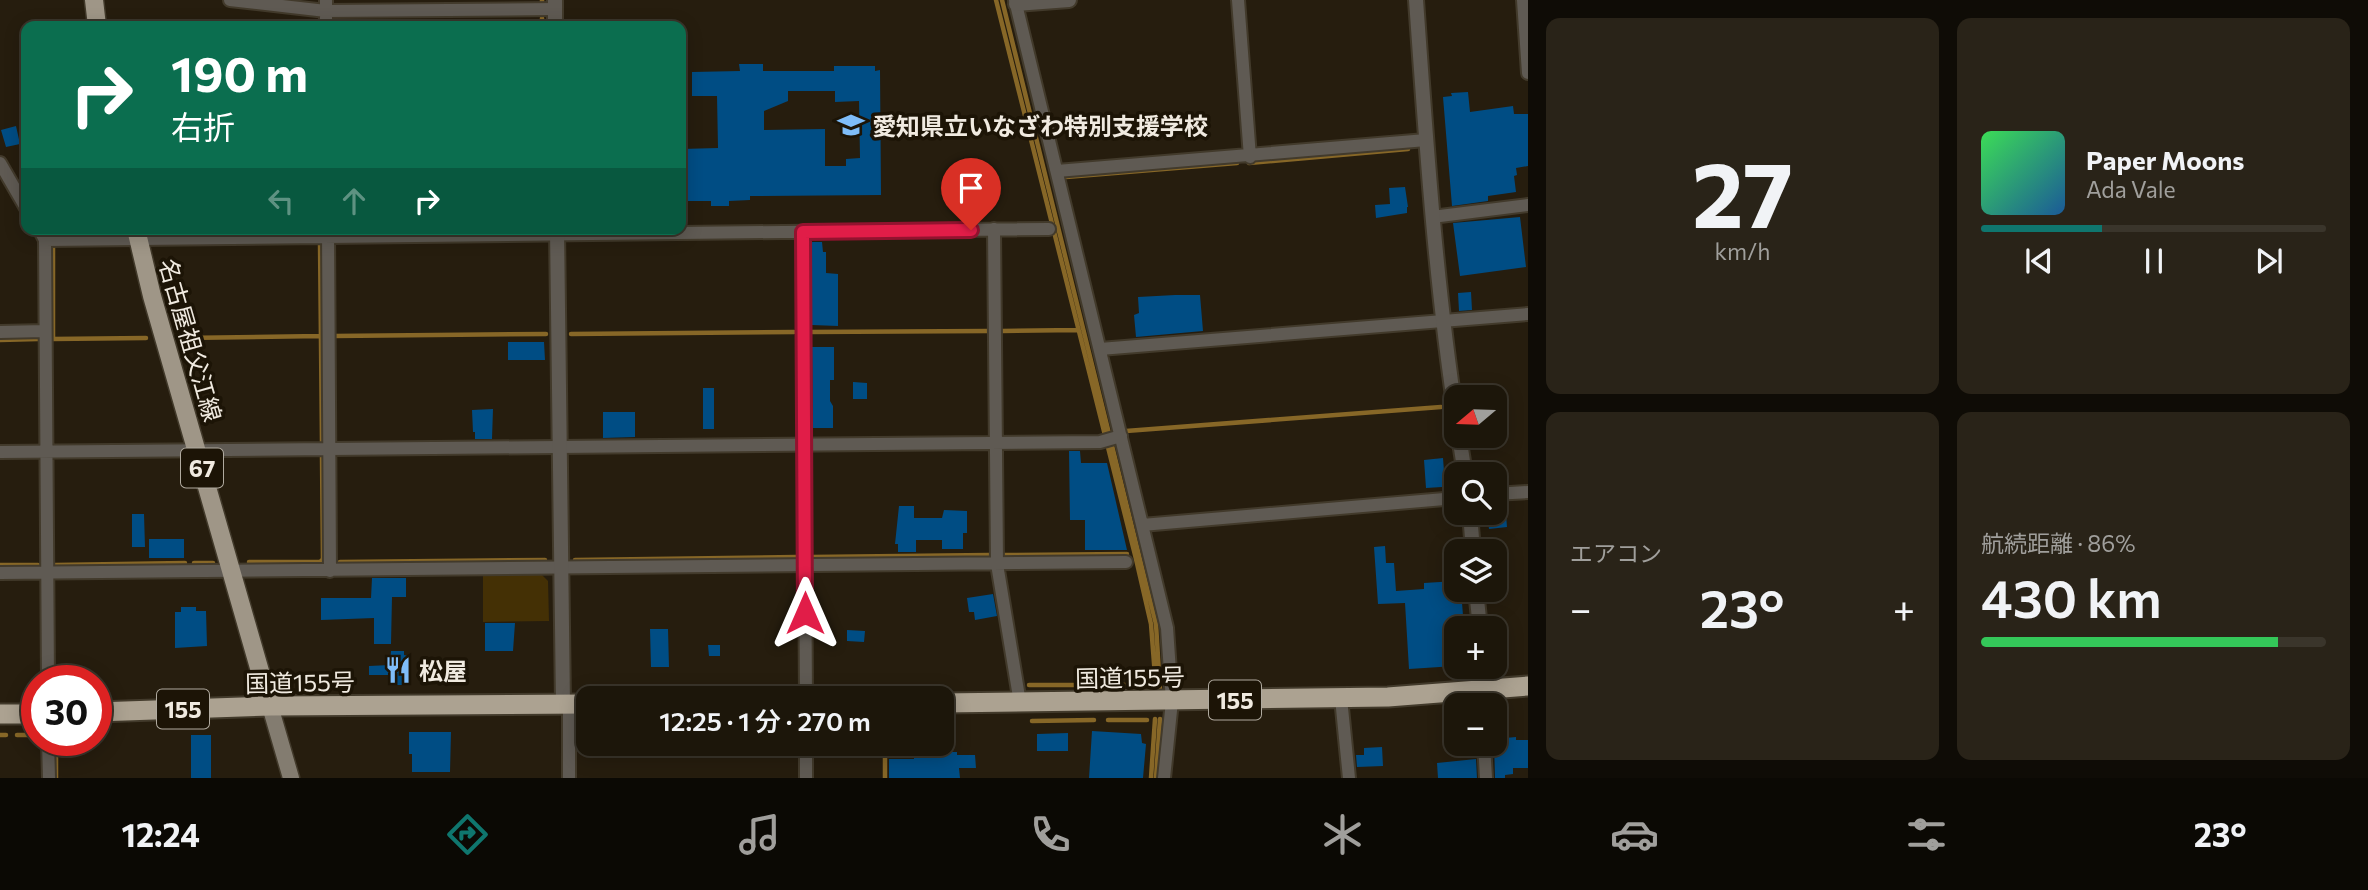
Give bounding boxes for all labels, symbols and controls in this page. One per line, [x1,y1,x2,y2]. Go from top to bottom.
text: 190 m [171,42,308,102]
icon: right [56,49,147,140]
text: 右折 [171,106,235,146]
school or university icon: 愛知県立いなざわ特別支援学校 [836,110,866,140]
place label: 愛知県立いなざわ特別支援学校 [872,111,1208,140]
text: 27 [1692,135,1793,247]
text: Paper Moons [2086,144,2244,175]
pin [941,158,1001,230]
icon: arrive [952,169,990,207]
text: Ada Vale [2086,175,2176,203]
icon: left [262,182,300,220]
icon: ahead [335,182,373,220]
icon: right [408,182,446,220]
text: km/h [1715,237,1770,265]
icon: previous [2020,242,2058,280]
icon: pause [2135,242,2173,280]
icon: next [2250,242,2288,280]
street label: 名古屋祖父江線 [154,255,228,425]
north arrow [1444,385,1507,448]
map controls [1444,385,1507,756]
road number: 67 [181,448,223,488]
button: search [1444,462,1507,525]
text: 航続距離 · 86% [1981,529,2135,557]
button: layers [1444,539,1507,602]
text: エアコン [1570,539,1662,567]
text: 430 km [1981,565,2162,629]
text: 23° [1700,575,1785,639]
position arrow [768,576,842,650]
text: − [1570,584,1592,631]
text: + [1893,584,1915,631]
button: + [1444,616,1507,679]
restaurant icon: 松屋 [383,655,413,685]
place label: 松屋 [419,656,467,685]
street label: 国道155号 [1075,662,1185,692]
speed limit sign: 30 [21,665,112,756]
street label: 国道155号 [245,667,355,697]
road number: 155 [1209,680,1261,720]
road number: 155 [157,690,209,729]
button: − [1444,693,1507,756]
text: 12:25 · 1 分 · 270 m [659,705,871,736]
icon: directions [443,810,492,859]
icon: music [735,810,784,859]
icon: phone [1026,810,1075,859]
icon: climate [1318,810,1367,859]
icon: car [1610,810,1659,859]
icon: filters [1902,810,1951,859]
text: 12:24 [121,814,200,854]
text: 23° [2194,814,2247,854]

